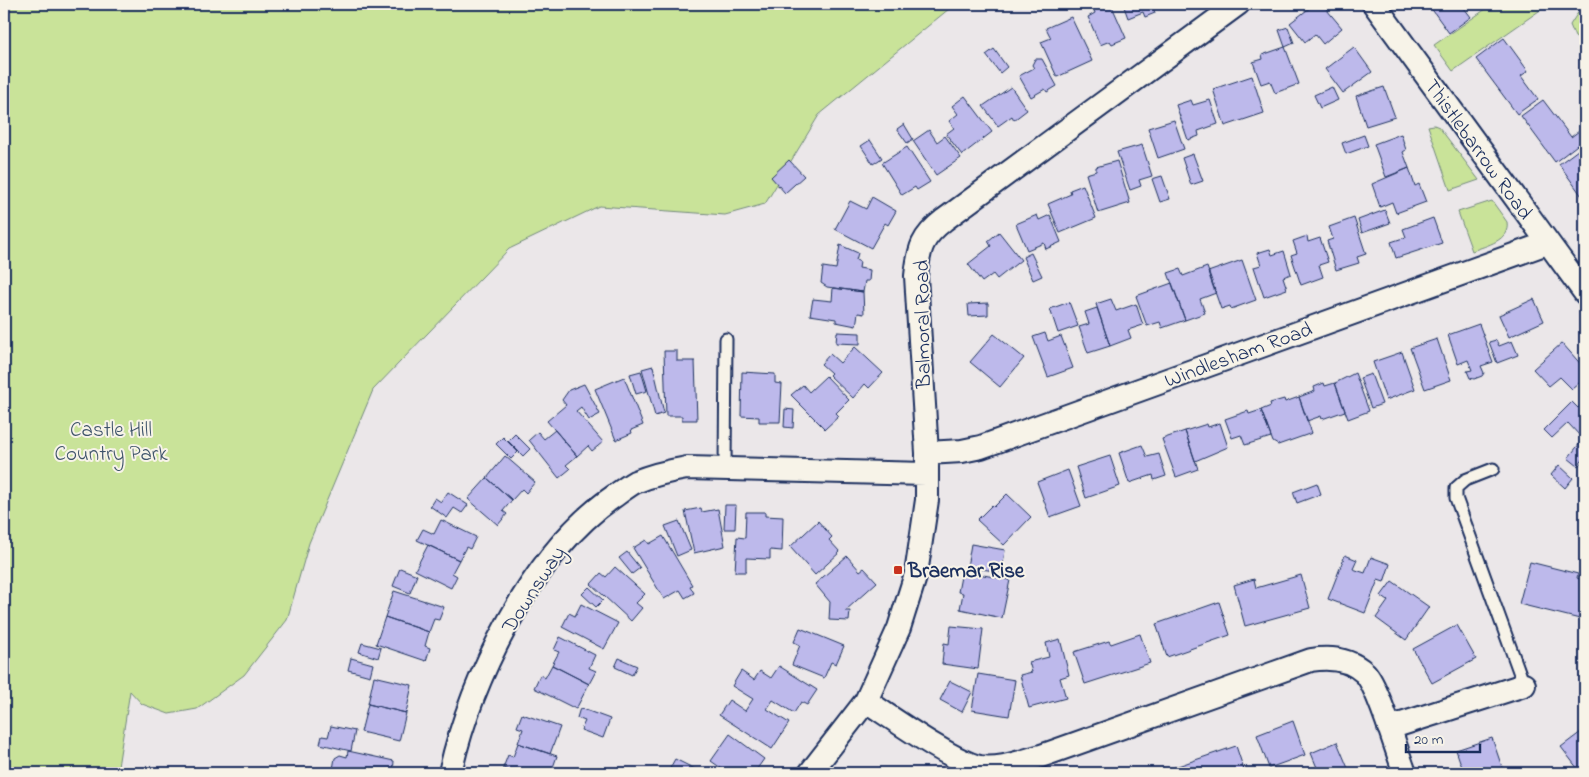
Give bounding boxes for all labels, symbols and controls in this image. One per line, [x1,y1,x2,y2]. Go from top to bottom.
street label: Thistlebarrow Road [1416,74,1539,227]
street label: Balmoral Road [908,259,940,389]
street label: Windlesham Road [1161,315,1317,397]
park label: Castle Hill Country Park [54,416,168,472]
street label: Downsway [495,541,576,641]
place label: Braemar Rise [907,557,1025,587]
marker: Braemar Rise [892,564,904,576]
scale bar [1406,722,1480,754]
text: 20 m [1414,729,1444,751]

